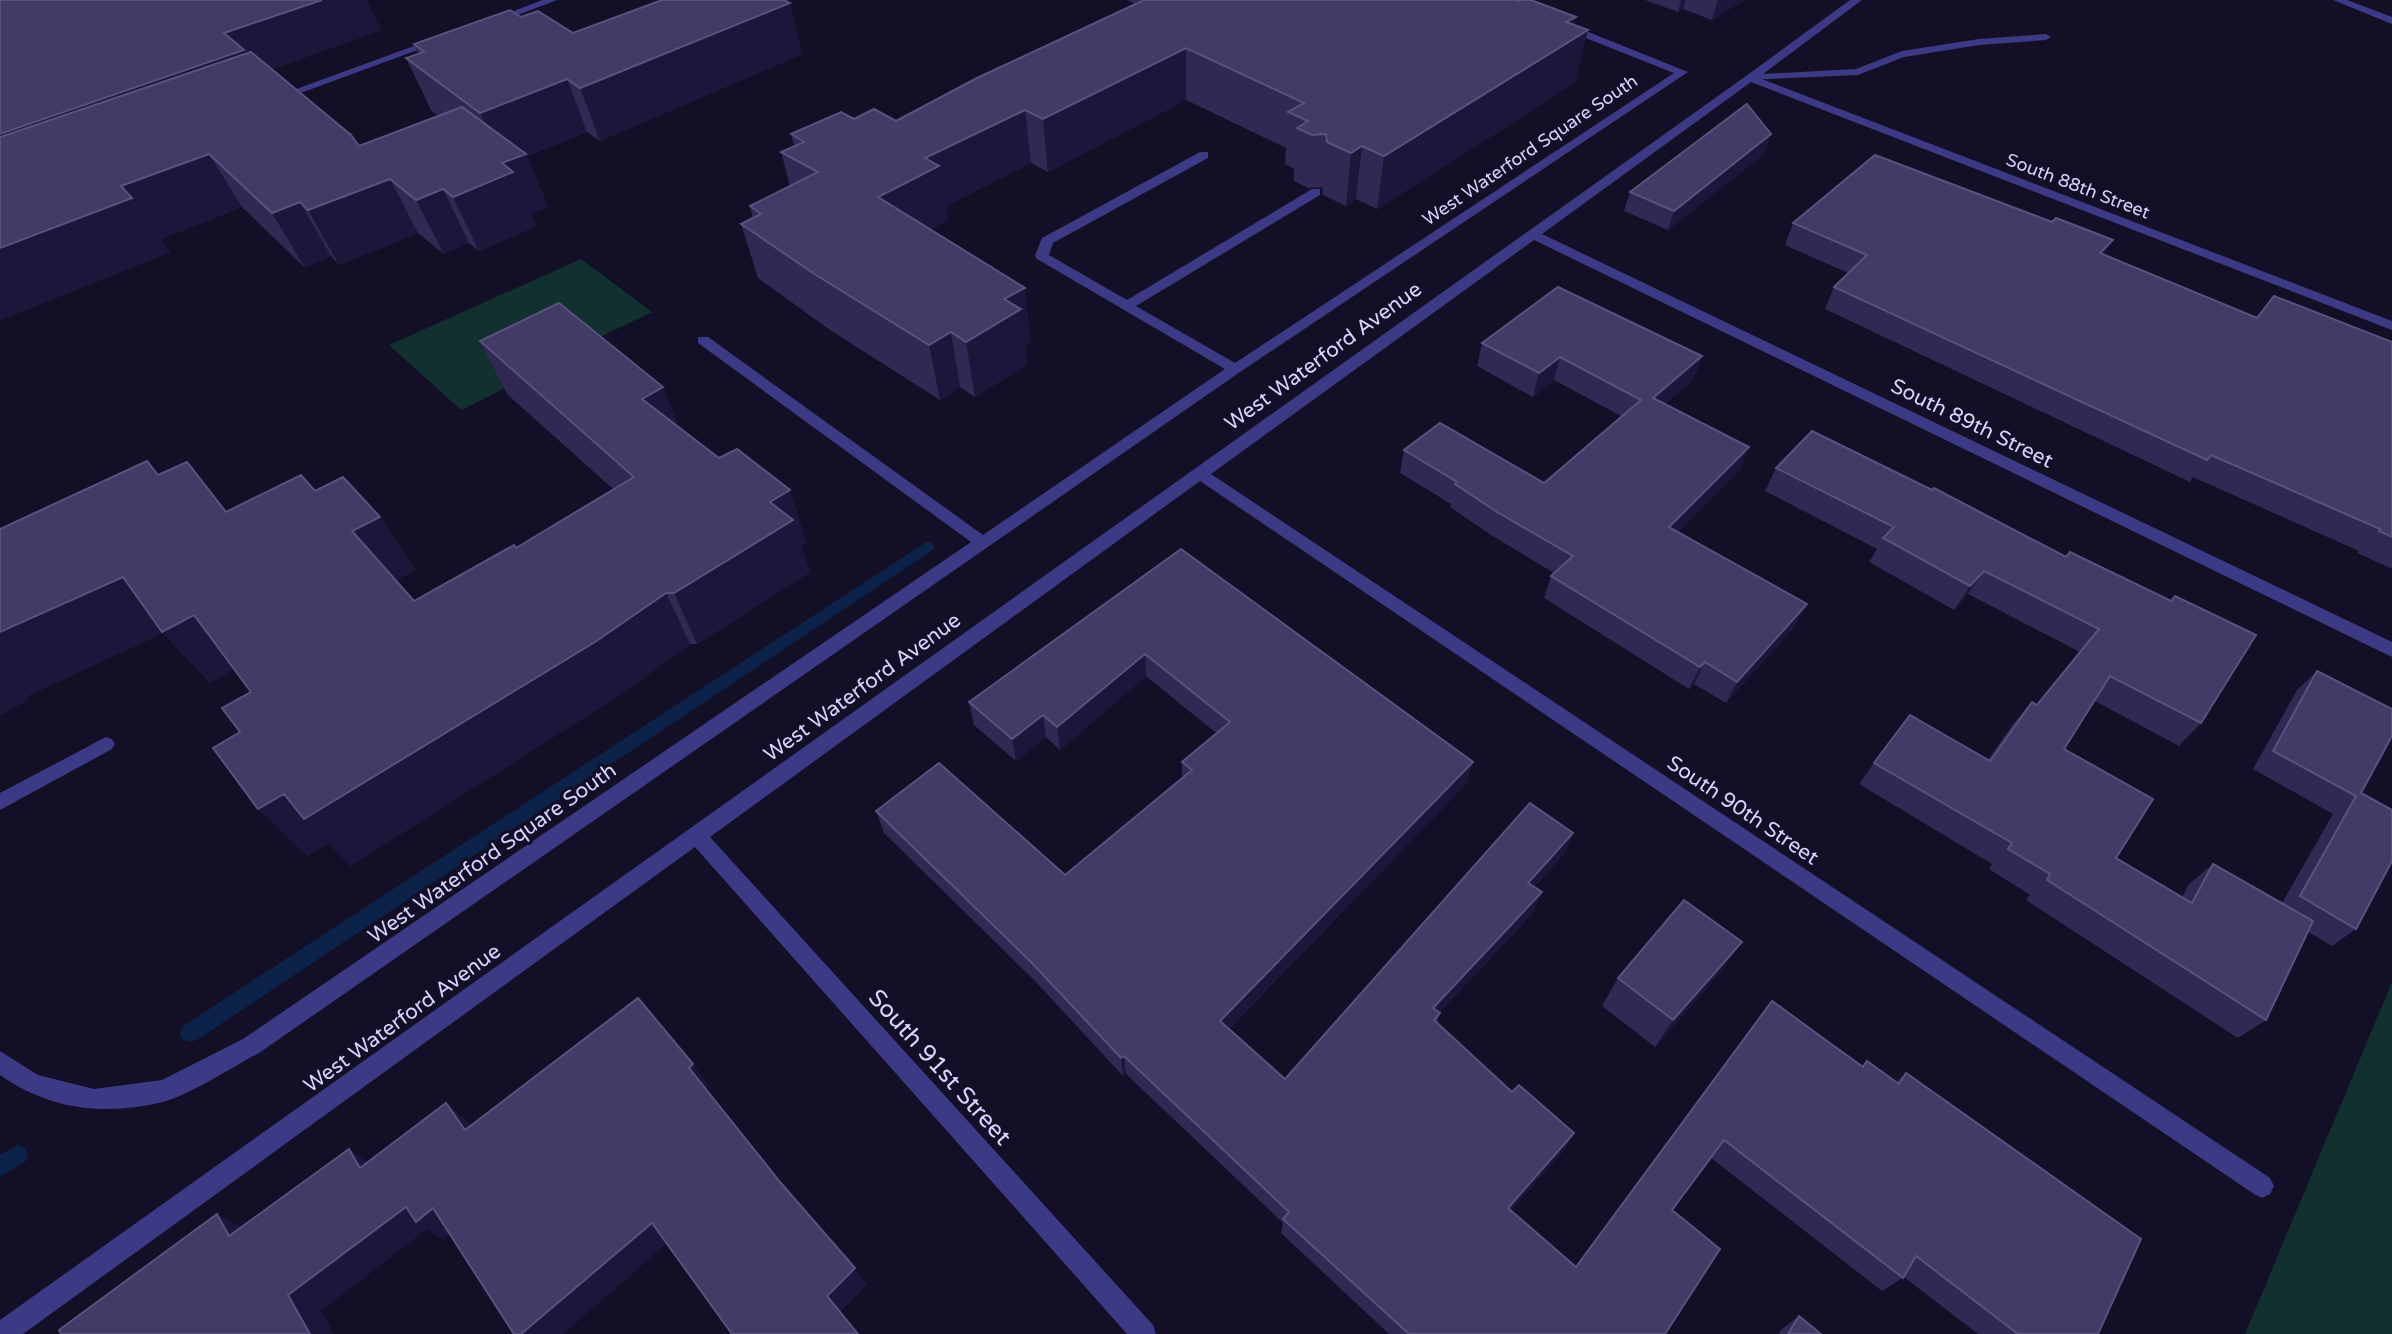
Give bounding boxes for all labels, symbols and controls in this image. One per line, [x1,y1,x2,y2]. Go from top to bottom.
street label: West Waterford Square South [1418,70,1642,230]
street label: South 88th Street [2003,148,2153,224]
street label: West Waterford Avenue [1220,277,1427,436]
street label: South 89th Street [1887,373,2057,474]
street label: West Waterford Avenue [759,608,966,767]
street label: South 90th Street [1662,750,1823,870]
street label: West Waterford Square South [363,758,621,949]
street label: West Waterford Avenue [299,939,506,1098]
street label: South 91st Street [862,983,1017,1151]

